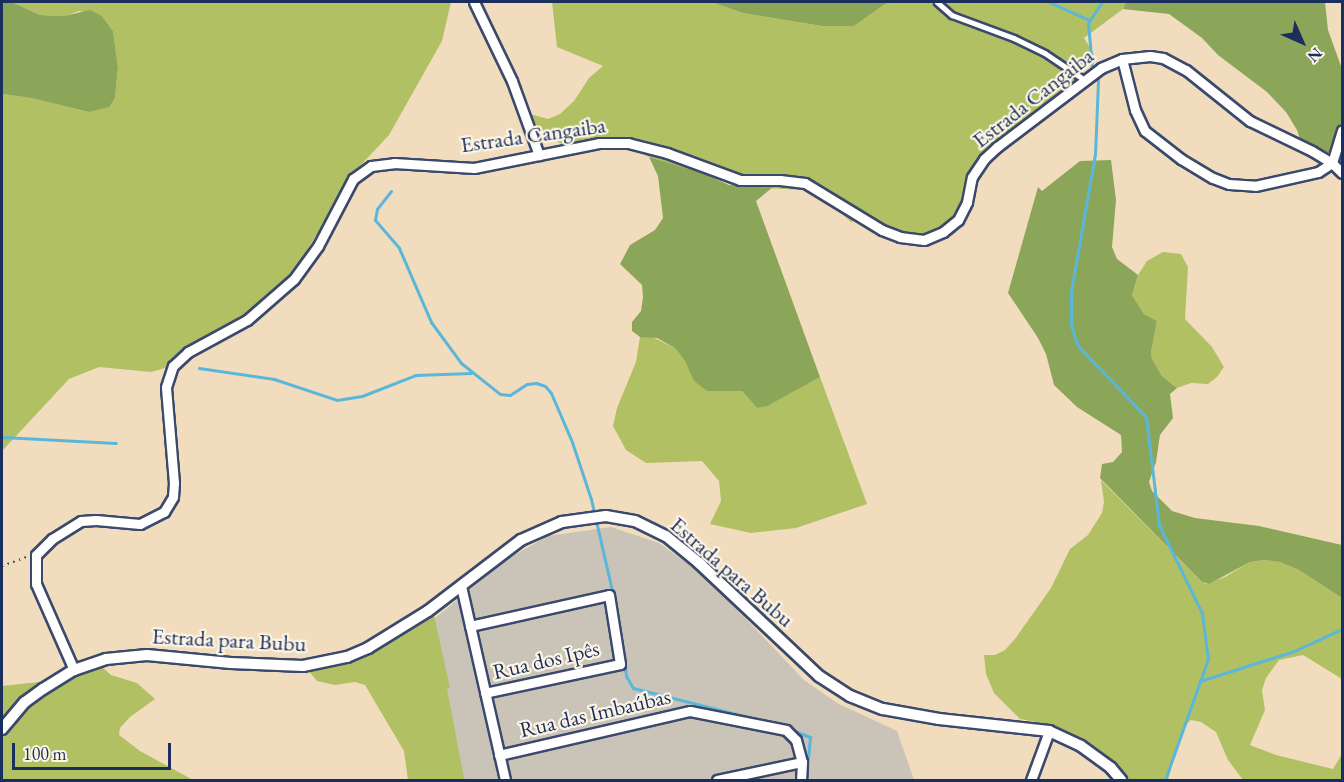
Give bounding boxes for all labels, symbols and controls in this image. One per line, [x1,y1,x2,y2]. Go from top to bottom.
north arrow [1272,12,1332,72]
street label: Estrada Cangaiba [967,43,1099,153]
text: N [1303,43,1327,67]
street label: Estrada Cangaiba [459,112,607,158]
street label: Estrada para Bubu [665,511,799,633]
street label: Estrada para Bubu [151,623,307,657]
street label: Rua dos Ipês [490,635,602,685]
street label: Rua das Imbaúbas [517,683,673,743]
scale bar [15,731,174,769]
text: 100 m [23,742,67,765]

